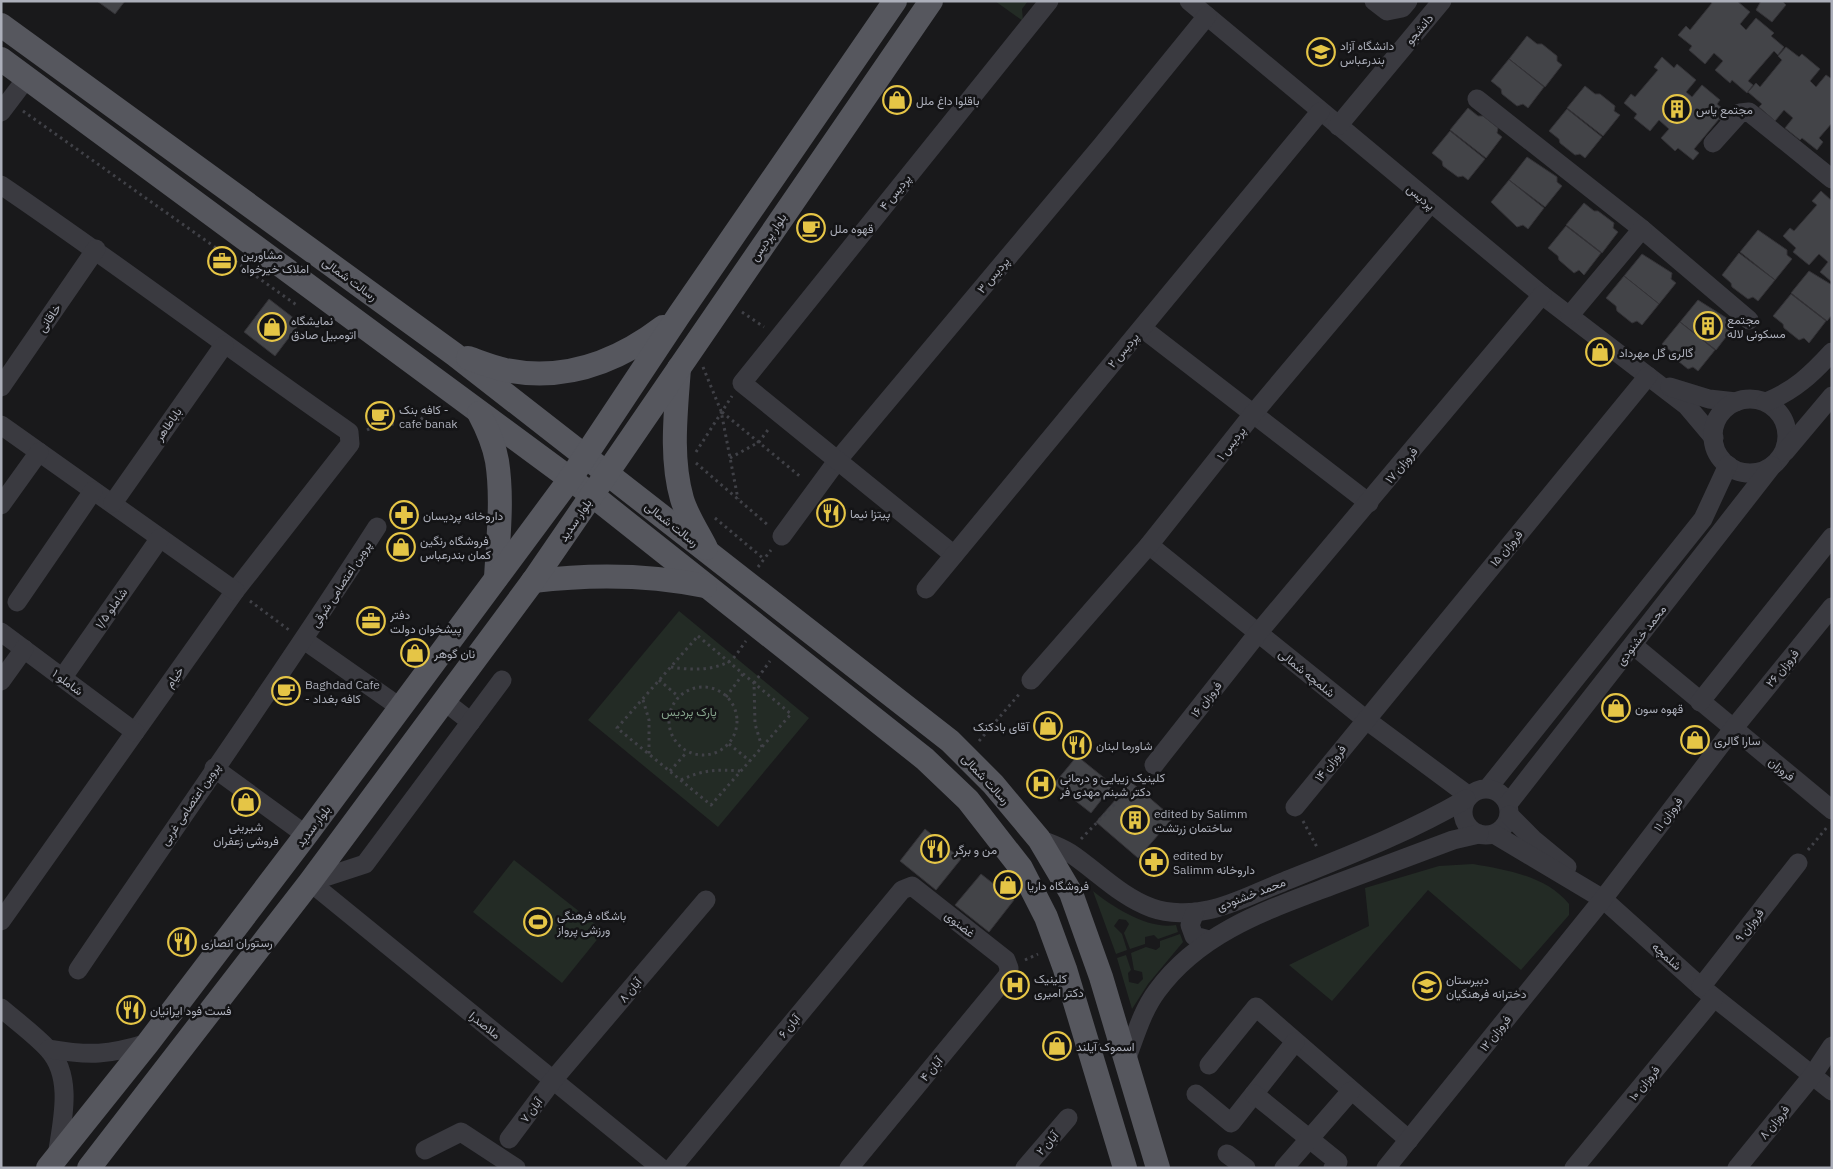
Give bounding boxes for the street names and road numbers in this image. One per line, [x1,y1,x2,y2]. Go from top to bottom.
street label: دانشجو [1402,10,1437,48]
street label: پردیس ۴ [876,171,915,214]
street label: پردیس [1403,181,1438,214]
street label: بلوار پردیس [747,210,790,264]
street label: رسالت شمالی [319,254,380,305]
street label: پردیس ۳ [973,254,1013,297]
street label: خاقانی [34,301,65,336]
street label: پردیس ۲ [1104,329,1143,371]
street label: باباطاهر [151,404,186,445]
street label: پردیس ۱ [1213,423,1250,463]
street label: فروزان ۱۷ [1381,444,1421,487]
street label: بلوار سدید [555,496,596,545]
street label: رسالت شمالی [642,498,702,550]
street label: فروزان ۱۵ [1486,527,1526,570]
street label: پروین اعتصامی شرقی [307,538,375,631]
street label: شاملو ۱/۵ [92,585,131,632]
street label: محمد خشنودی [1613,602,1670,669]
street label: شلمچه شمالی [1275,646,1338,701]
street label: فروزان ۲۶ [1762,646,1803,691]
street label: خیام [161,663,187,691]
street label: شاملو ۱ [49,666,86,699]
street label: فروزان ۱۶ [1187,678,1226,721]
street label: فروزان ۱۴ [1311,742,1350,785]
street label: رسالت شمالی [958,750,1013,808]
street label: فروزان [1765,754,1798,785]
street label: پروین اعتصامی غربی [157,760,224,849]
street label: فروزان ۱۱ [1650,794,1687,835]
street label: بلوار سدید [292,802,334,850]
street label: محمد خشنودی [1214,874,1288,915]
street label: فروزان ۹ [1731,905,1767,945]
street label: غضنوی [941,907,978,941]
street label: شلمچه [1648,939,1685,974]
street label: آبان ۸ [615,974,645,1005]
street label: ملاصدرا [466,1008,504,1043]
street label: آبان ۶ [775,1010,804,1041]
street label: فروزان ۱۲ [1476,1012,1515,1055]
street label: آبان ۴ [916,1053,946,1084]
street label: فروزان ۱۰ [1625,1062,1663,1104]
street label: آبان ۷ [517,1094,546,1125]
street label: فروزان ۸ [1756,1102,1793,1143]
street label: آبان ۲ [1033,1127,1062,1158]

